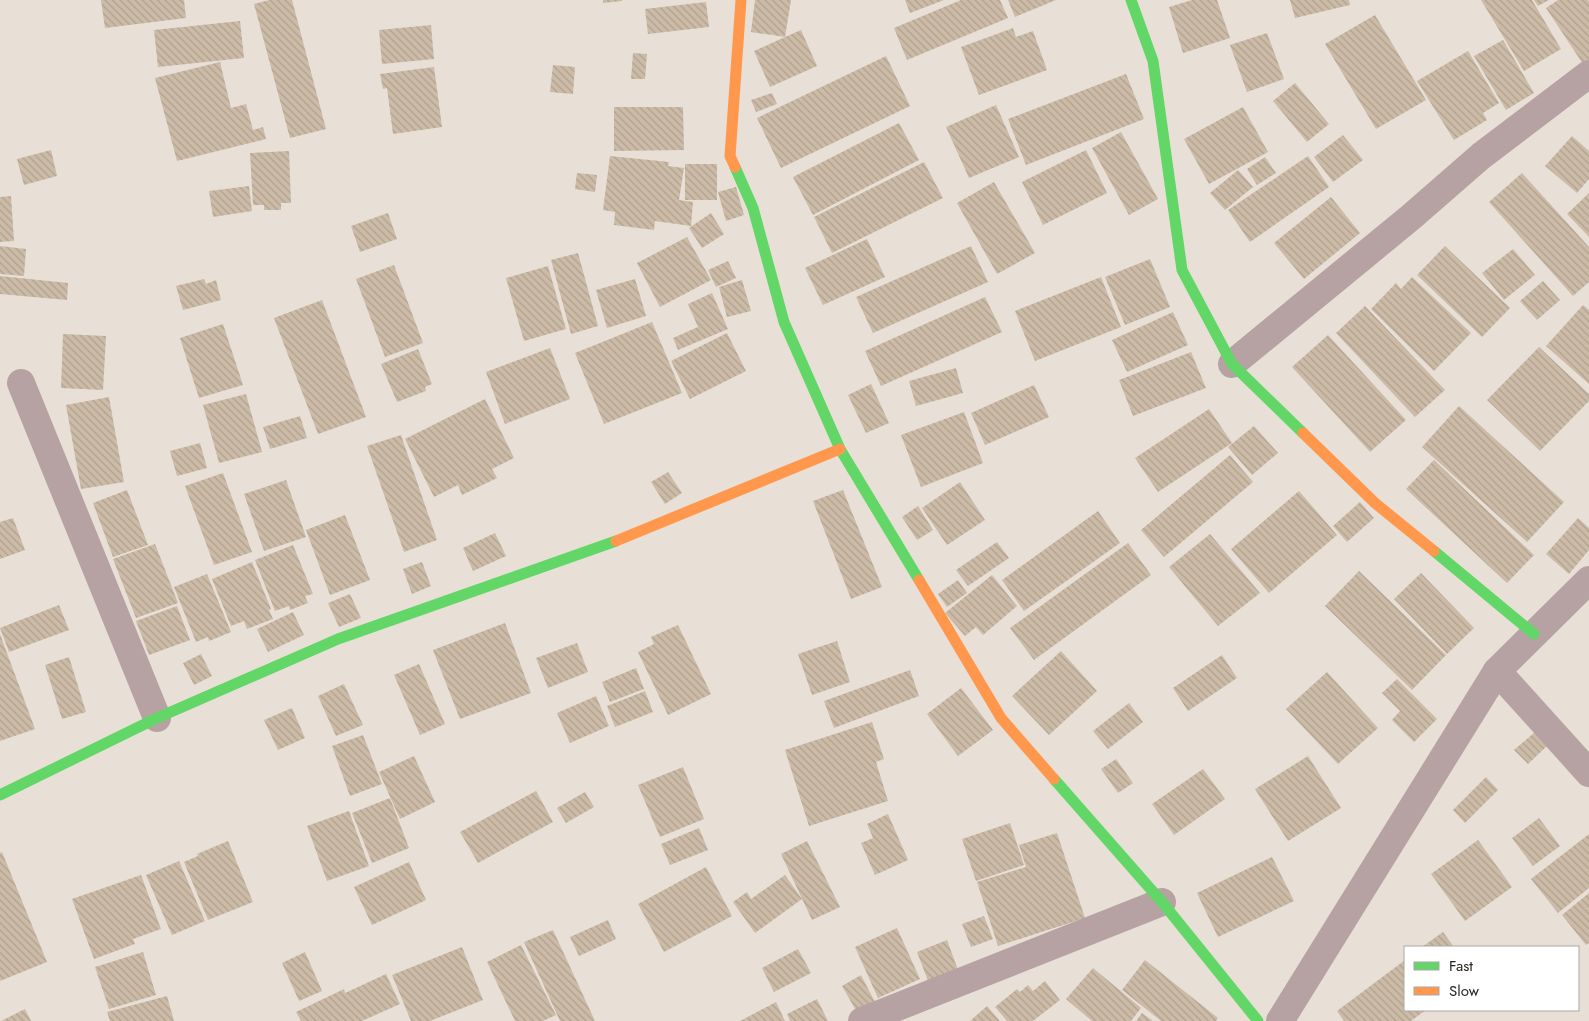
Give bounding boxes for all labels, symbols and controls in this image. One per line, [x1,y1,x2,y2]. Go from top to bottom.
legend [1404,946,1579,1011]
text: Fast [1449,955,1473,977]
text: Slow [1449,980,1480,1002]

